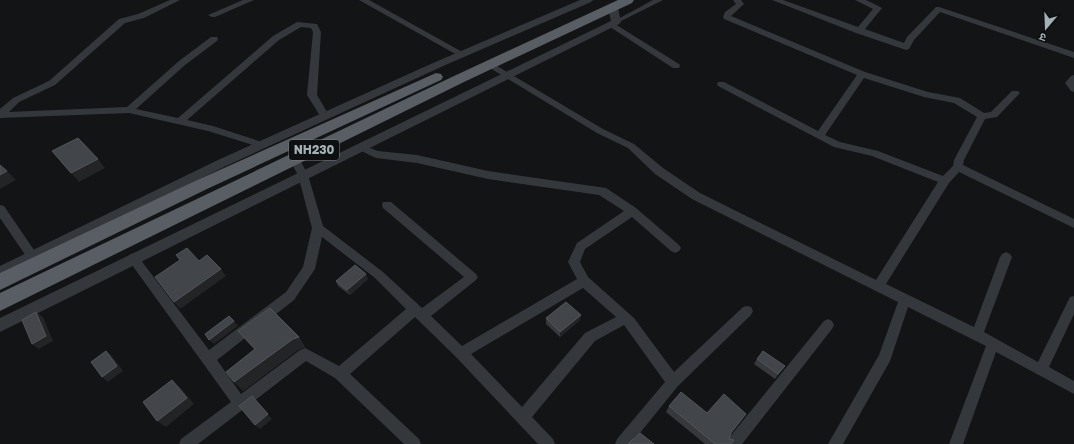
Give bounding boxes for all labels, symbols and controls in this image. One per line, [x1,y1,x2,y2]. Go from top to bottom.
north arrow [1026,8,1066,48]
text: उ [1037,31,1048,45]
road number: NH230 [289,140,339,160]

